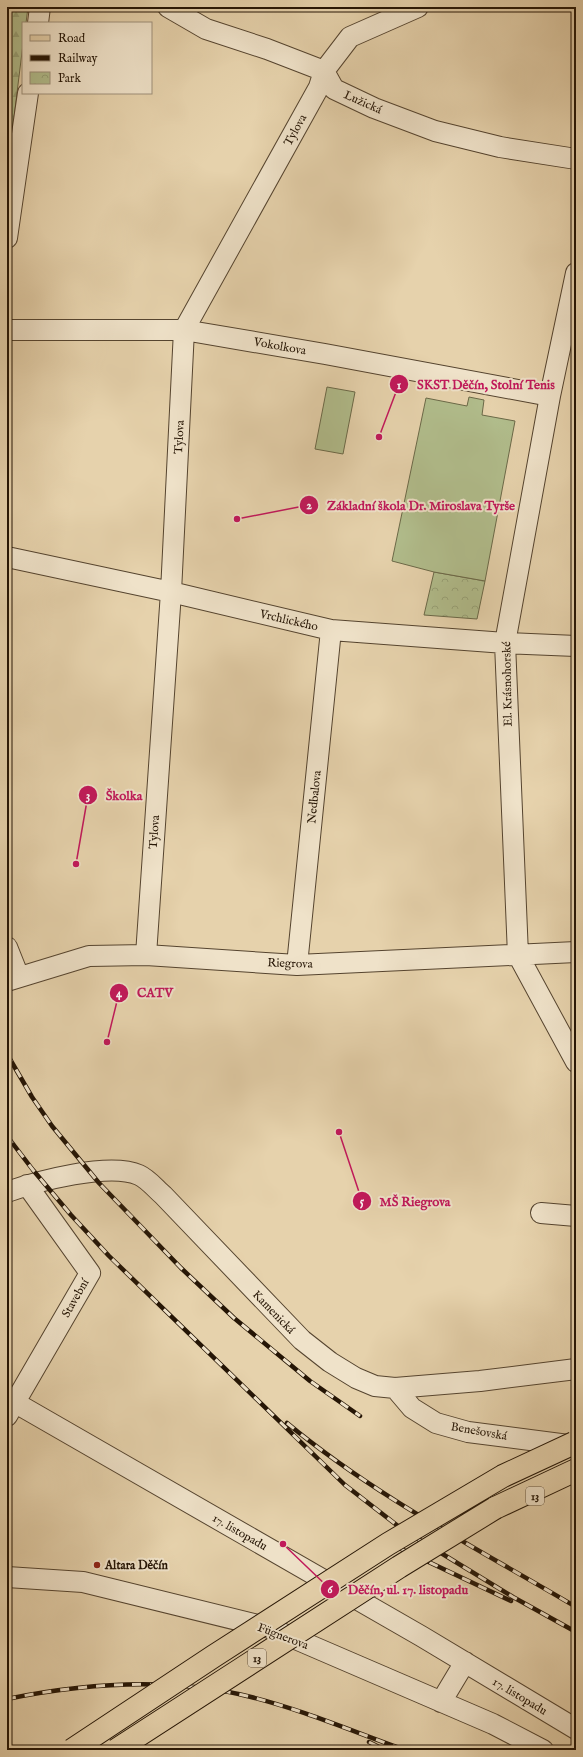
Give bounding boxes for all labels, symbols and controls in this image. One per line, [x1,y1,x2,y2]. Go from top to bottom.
legend [22,22,152,94]
text: Road [58,31,86,46]
text: Railway [58,51,97,66]
text: Park [58,71,81,86]
street label: Lužická [341,87,385,118]
street label: Tylova [281,111,311,149]
street label: Vokolkova [252,334,308,359]
callout: SKST Děčín, Stolní Tenis [389,372,563,397]
text: SKST Děčín, Stolní Tenis [417,377,555,394]
text: 1 [397,378,402,393]
street label: Tylova [171,419,188,454]
callout: Základní škola Dr. Miroslava Tyrše [299,492,523,517]
text: 2 [306,498,312,513]
text: Základní škola Dr. Miroslava Tyrše [327,498,515,515]
street label: Vrchlického [257,606,320,635]
street label: El. Krásnohorské [499,641,516,727]
street label: Nedbalova [304,769,325,825]
callout: Školka [78,783,151,808]
text: 3 [86,788,90,803]
text: Školka [106,788,143,805]
street label: Tylova [146,814,163,850]
street label: Riegrova [267,955,314,972]
callout: CATV [109,980,180,1005]
text: CATV [137,985,174,1002]
text: 4 [116,986,123,1001]
callout: MŠ Riegrova [352,1189,459,1214]
text: 5 [360,1194,365,1209]
text: MŠ Riegrova [380,1194,451,1211]
street label: Stavební [58,1276,93,1320]
street label: Kamenická [249,1287,299,1338]
street label: Benešovská [450,1419,509,1444]
road number: 13 [526,1487,544,1505]
street label: 17. listopadu [209,1511,270,1555]
place label: Altara Děčín [104,1558,168,1573]
marker: Altara Děčín [92,1560,102,1570]
callout: Děčín, ul. 17. listopadu [320,1577,476,1602]
text: 6 [327,1582,333,1597]
text: Děčín, ul. 17. listopadu [348,1582,469,1599]
street label: Fügnerova [255,1620,311,1653]
road number: 13 [248,1649,266,1667]
street label: 17. listopadu [489,1674,550,1719]

